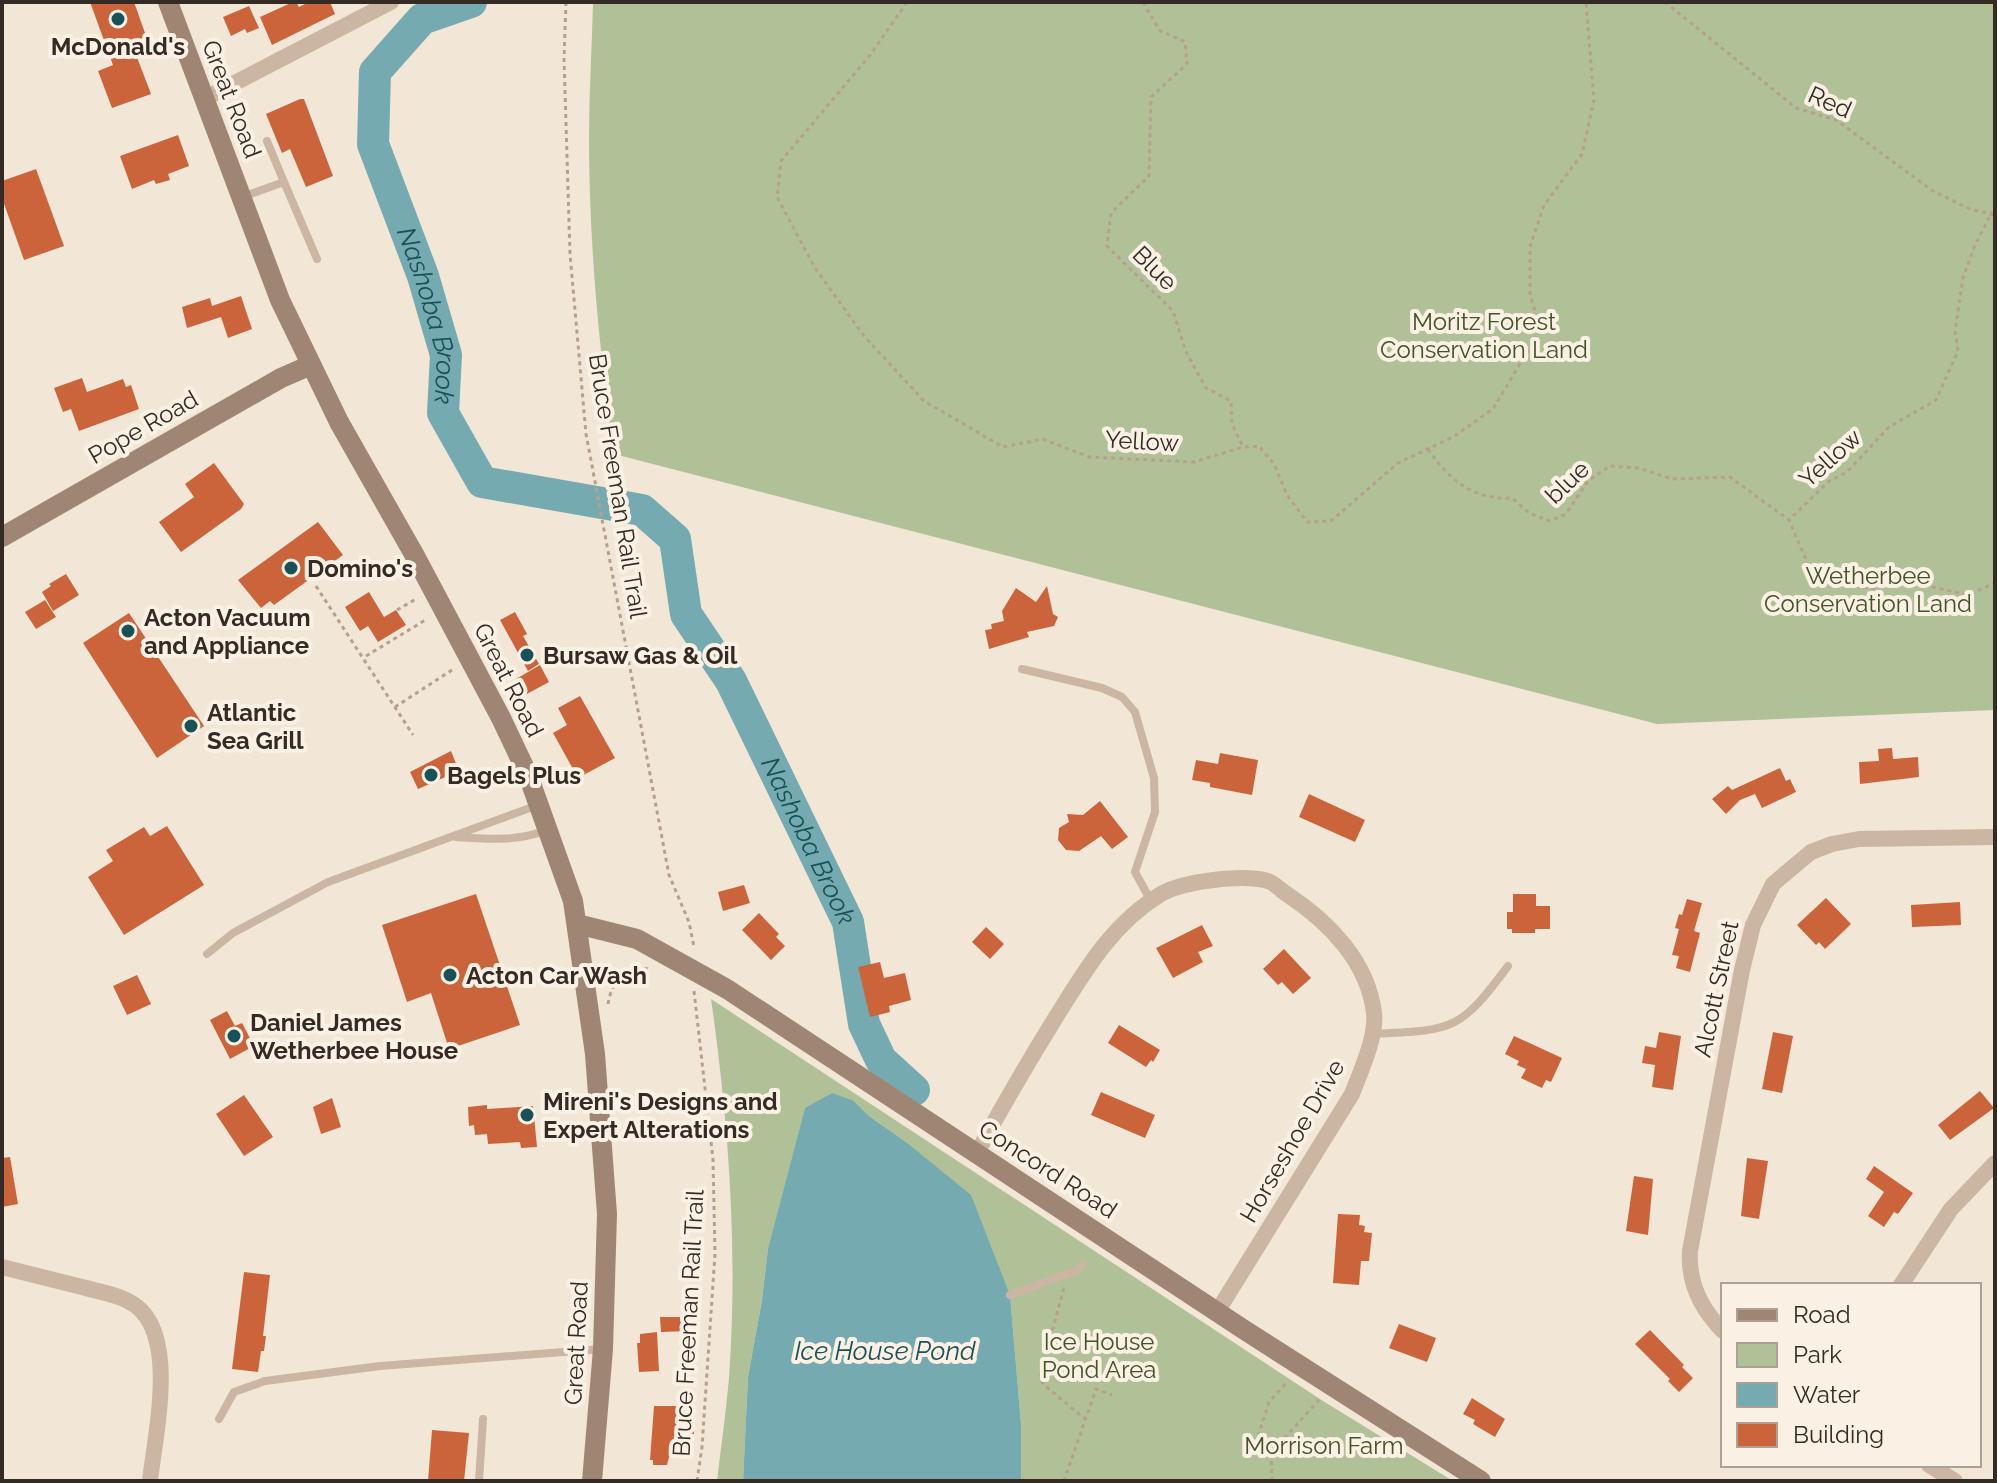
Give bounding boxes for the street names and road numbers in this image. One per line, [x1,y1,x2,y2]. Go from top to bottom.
street label: Great Road [196,36,268,162]
street label: Red [1804,80,1856,124]
street label: Blue [1127,240,1183,296]
street label: Bruce Freeman Rail Trail [583,352,653,621]
street label: Pope Road [83,384,203,470]
street label: Yellow [1793,422,1868,494]
street label: Yellow [1104,425,1180,457]
street label: blue [1539,454,1595,510]
street label: Great Road [468,618,550,742]
street label: Alcott Street [1687,918,1745,1060]
street label: Horseshoe Drive [1234,1054,1350,1228]
street label: Concord Road [974,1114,1122,1224]
street label: Bruce Freeman Rail Trail [667,1188,710,1457]
street label: Great Road [558,1280,594,1406]

